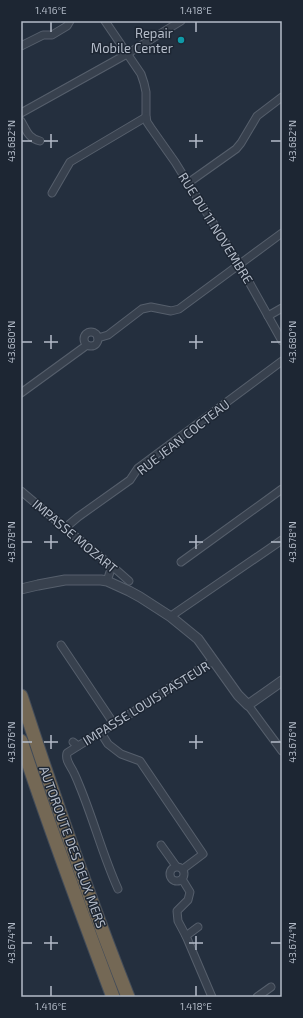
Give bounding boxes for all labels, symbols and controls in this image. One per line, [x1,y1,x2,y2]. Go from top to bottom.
text: 1.416°E [35,4,67,16]
text: 1.418°E [180,4,212,16]
place label: Repair Mobile Center [91,25,173,56]
marker: Repair Mobile Center [176,35,186,45]
text: 43.682°N [5,120,17,162]
text: 43.682°N [286,120,298,162]
street label: RUE DU 11 NOVEMBRE [175,169,257,287]
text: 43.680°N [5,321,17,363]
text: 43.680°N [286,321,298,363]
street label: RUE JEAN COCTEAU [133,396,233,478]
street label: IMPASSE MOZART [29,496,121,576]
text: 43.678°N [5,521,17,563]
text: 43.678°N [286,521,298,563]
street label: IMPASSE LOUIS PASTEUR [80,657,212,749]
text: 43.676°N [5,721,17,763]
text: 43.676°N [286,721,298,763]
street label: AUTOROUTE DES DEUX MERS [36,764,110,930]
text: 43.674°N [5,922,17,964]
text: 43.674°N [286,922,298,964]
text: 1.416°E [35,1000,67,1012]
text: 1.418°E [180,1000,212,1012]

